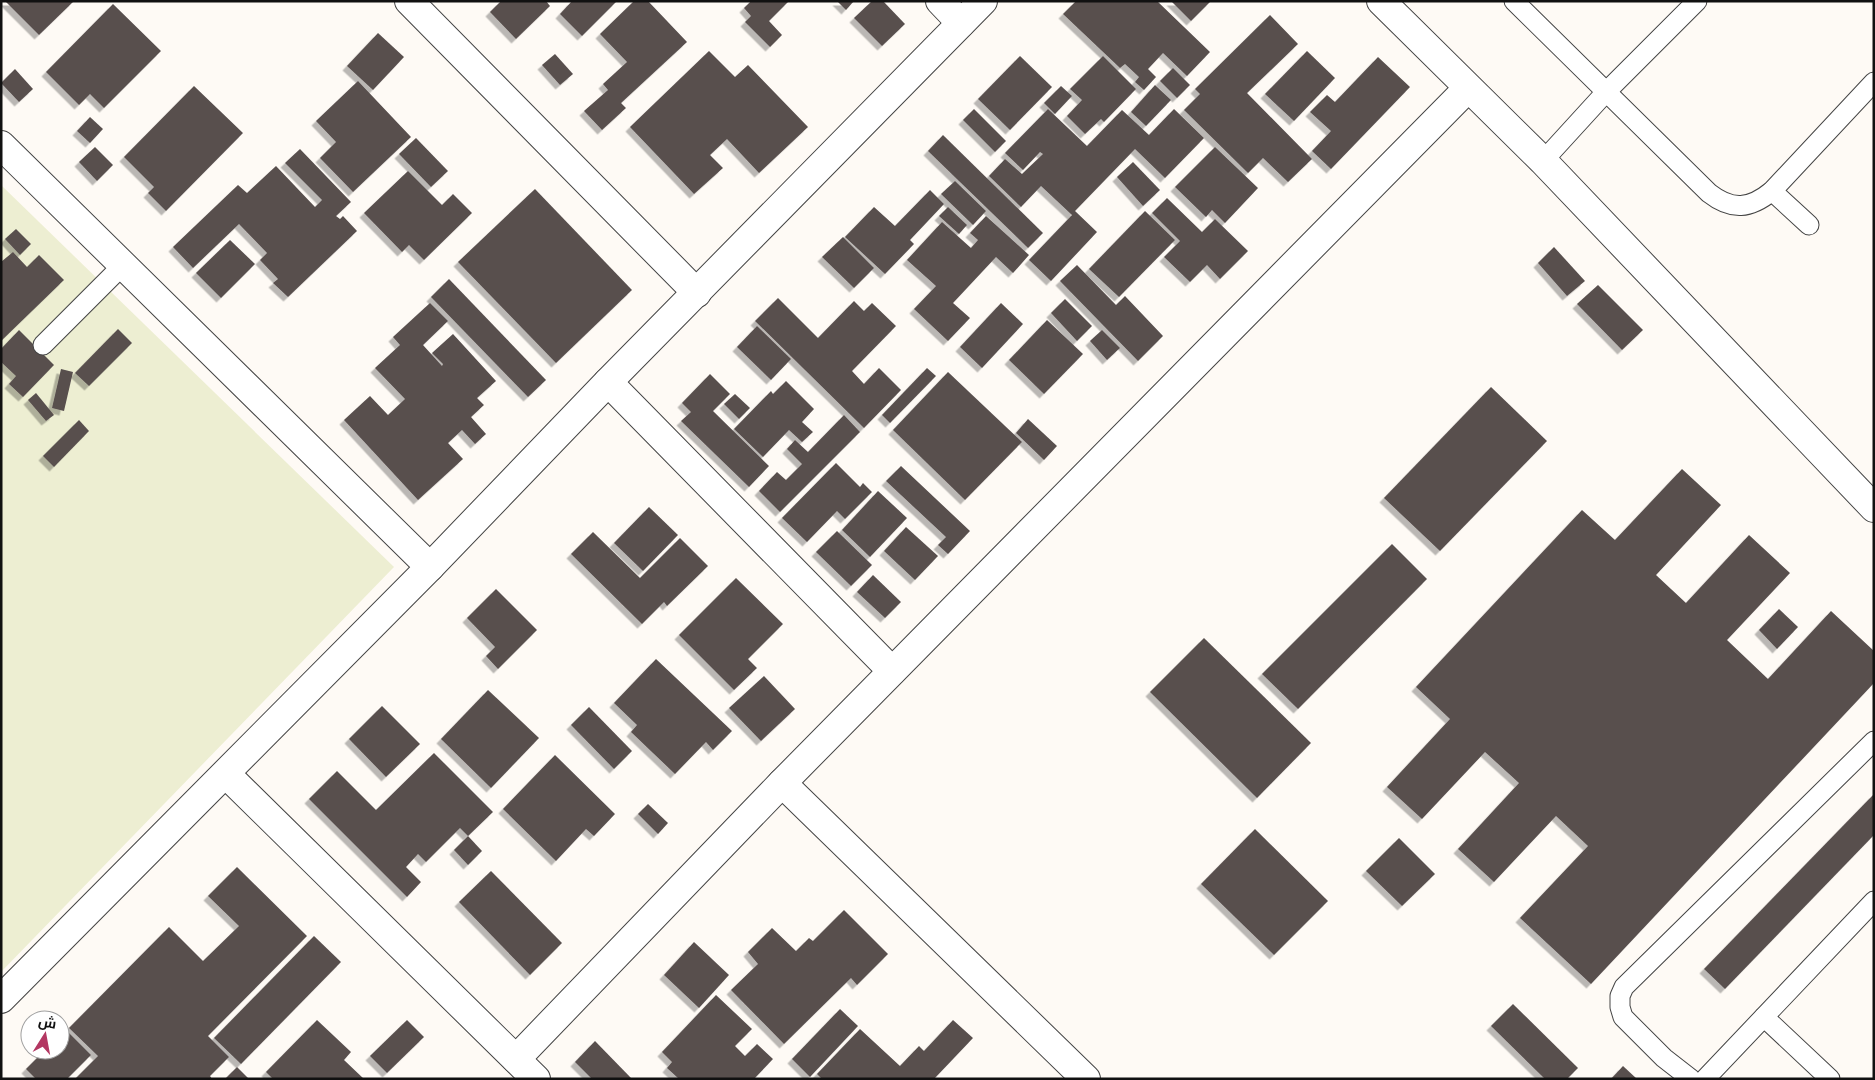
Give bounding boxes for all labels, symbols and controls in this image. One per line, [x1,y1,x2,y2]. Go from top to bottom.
north arrow [20,1010,70,1060]
text: ش [37,1013,58,1033]

